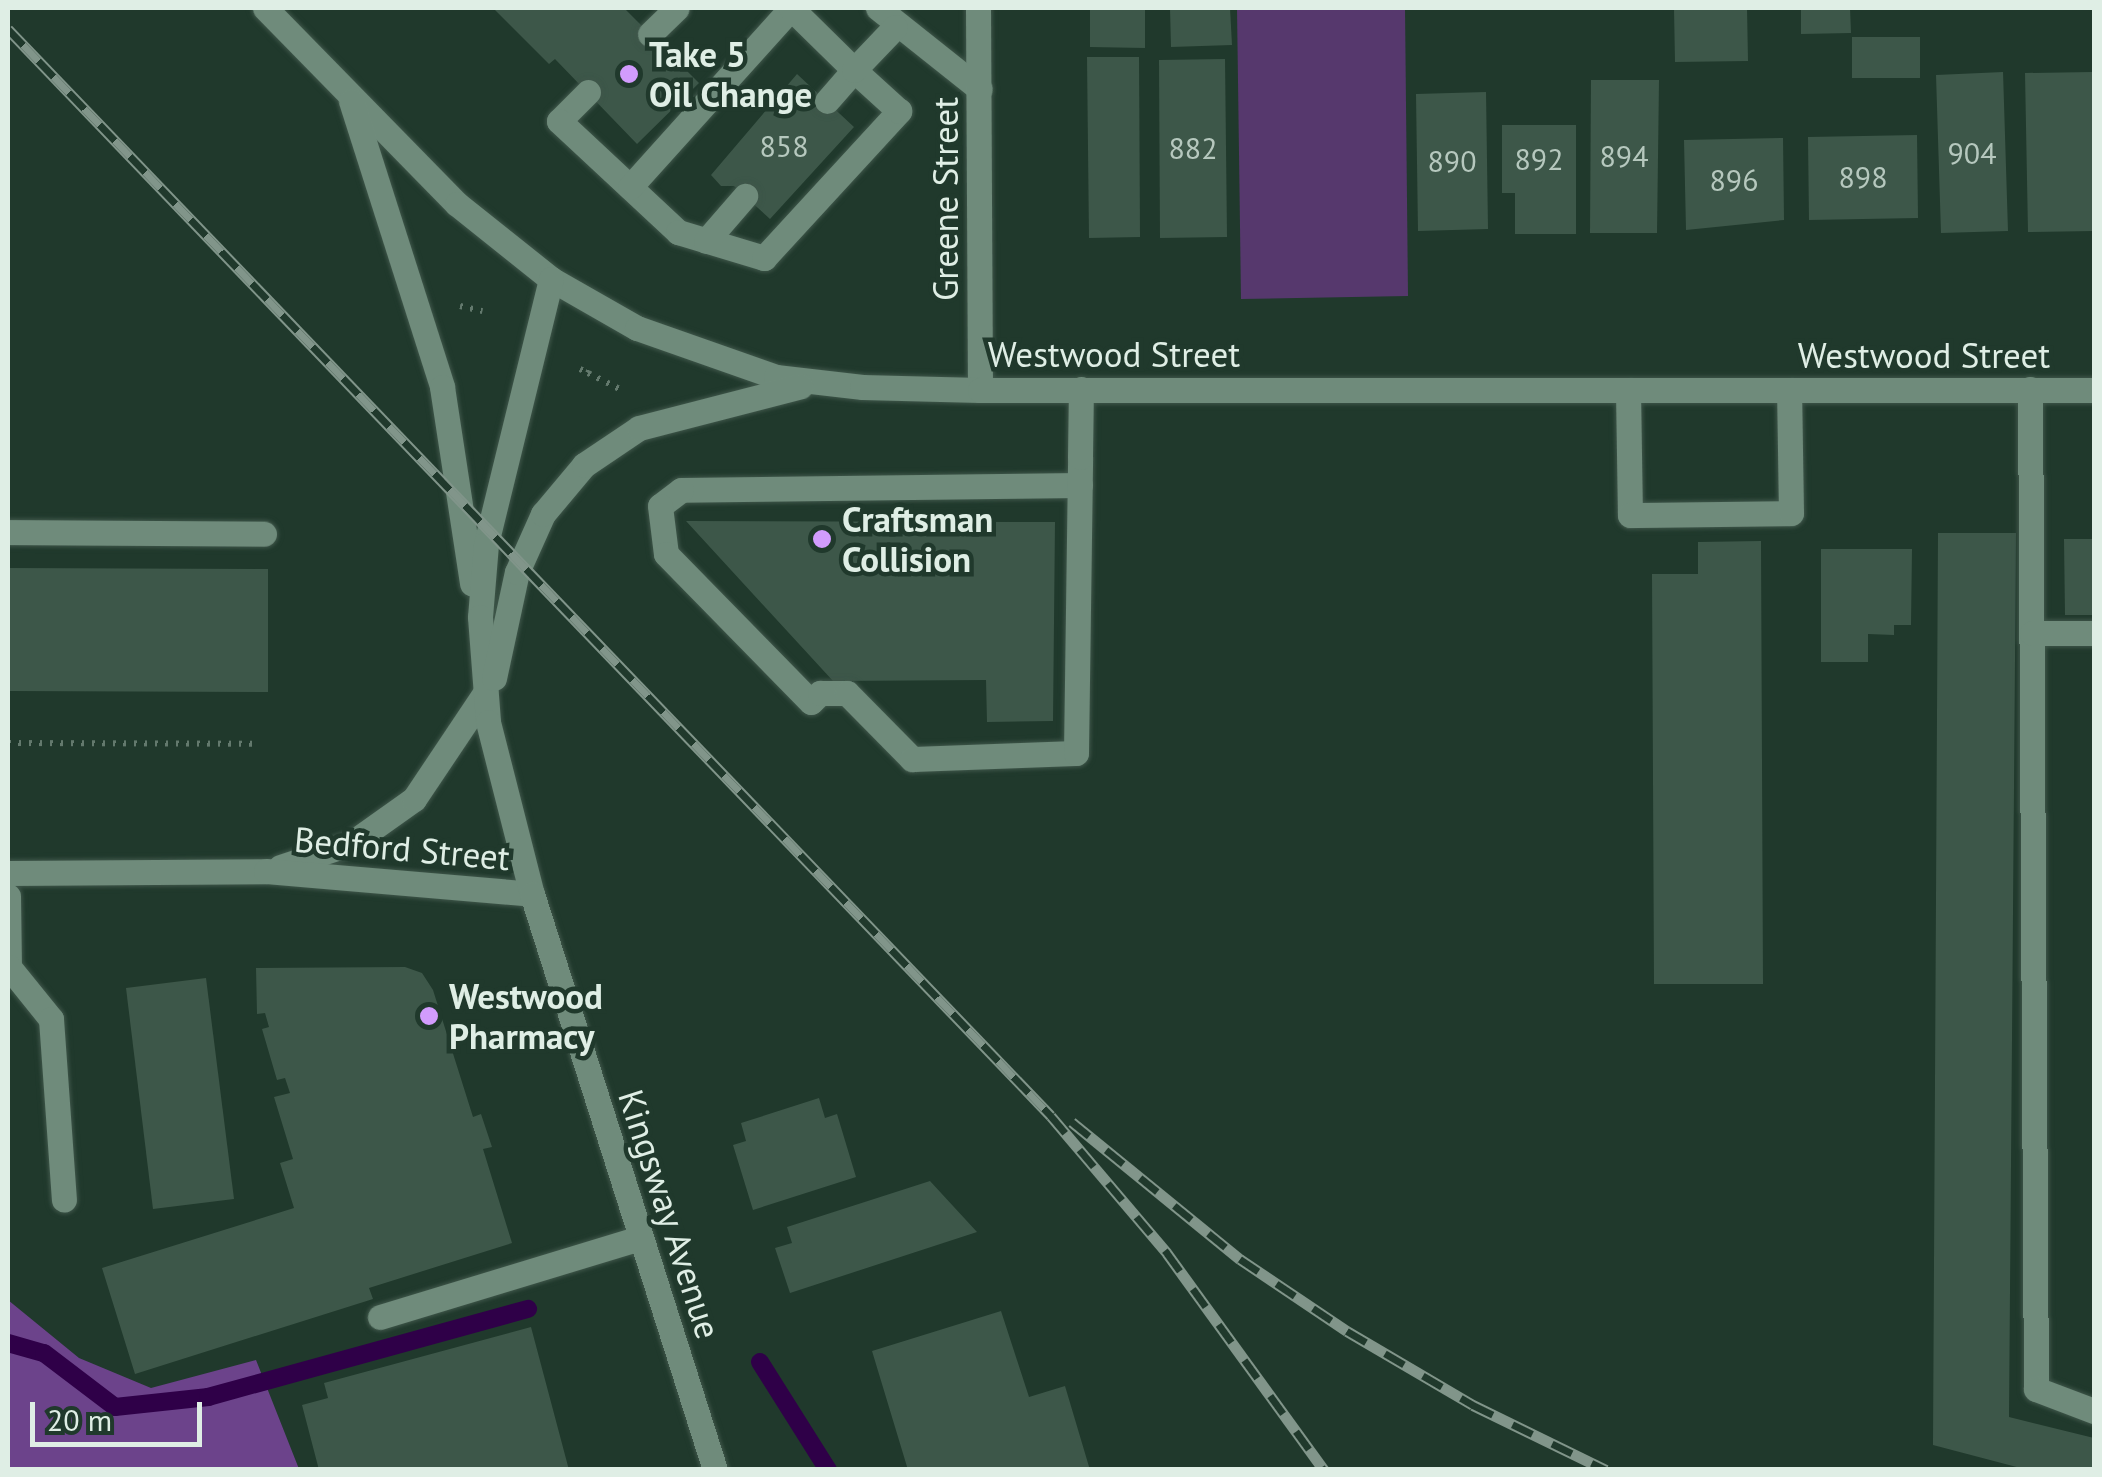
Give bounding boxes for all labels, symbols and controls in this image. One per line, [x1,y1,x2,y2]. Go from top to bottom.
place label: Take 5 Oil Change [649,33,813,115]
marker: Take 5 Oil Change [618,63,640,85]
street label: Greene Street [924,97,966,301]
house number: 858 [759,128,809,164]
house number: 882 [1168,130,1218,166]
house number: 904 [1947,135,1997,171]
house number: 894 [1599,138,1649,174]
house number: 892 [1514,141,1564,177]
house number: 890 [1427,143,1477,179]
house number: 898 [1838,159,1888,195]
house number: 896 [1709,162,1759,198]
street label: Westwood Street [988,333,1240,375]
street label: Westwood Street [1798,334,2050,376]
place label: Craftsman Collision [842,498,993,580]
marker: Craftsman Collision [811,528,833,550]
street label: Bedford Street [293,818,511,878]
place label: Westwood Pharmacy [449,975,603,1057]
marker: Westwood Pharmacy [418,1005,440,1027]
street label: Kingsway Avenue [610,1083,730,1345]
scale bar [35,1382,208,1444]
text: 20 m [47,1400,112,1439]

